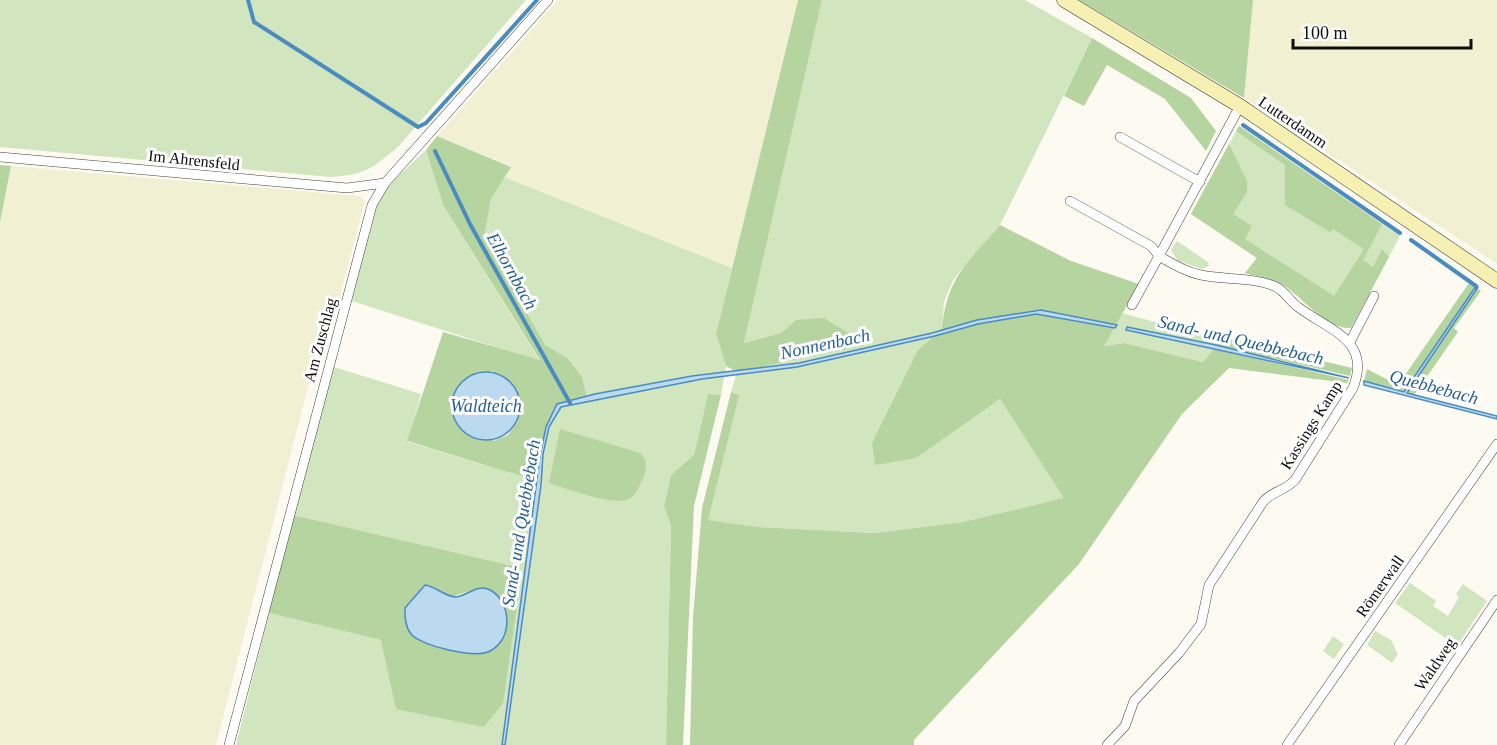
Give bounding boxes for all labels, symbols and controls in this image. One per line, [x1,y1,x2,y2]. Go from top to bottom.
scale bar [1293,12,1472,50]
text: 100 m [1302,23,1348,43]
street label: Lutterdamm [1255,93,1331,151]
street label: Im Ahrensfeld [147,147,241,173]
water label: Elhornbach [482,228,541,313]
street label: Am Zuschlag [301,296,340,384]
water label: Sand- und Quebbebach [1156,311,1326,369]
water label: Nonnenbach [777,325,872,363]
water label: Quebbebach [1387,366,1481,408]
street label: Kassings Kamp [1277,378,1346,473]
water label: Waldteich [450,396,522,416]
water label: Sand- und Quebbebach [498,438,544,608]
street label: Römerwall [1353,552,1408,620]
street label: Waldweg [1411,634,1460,694]

